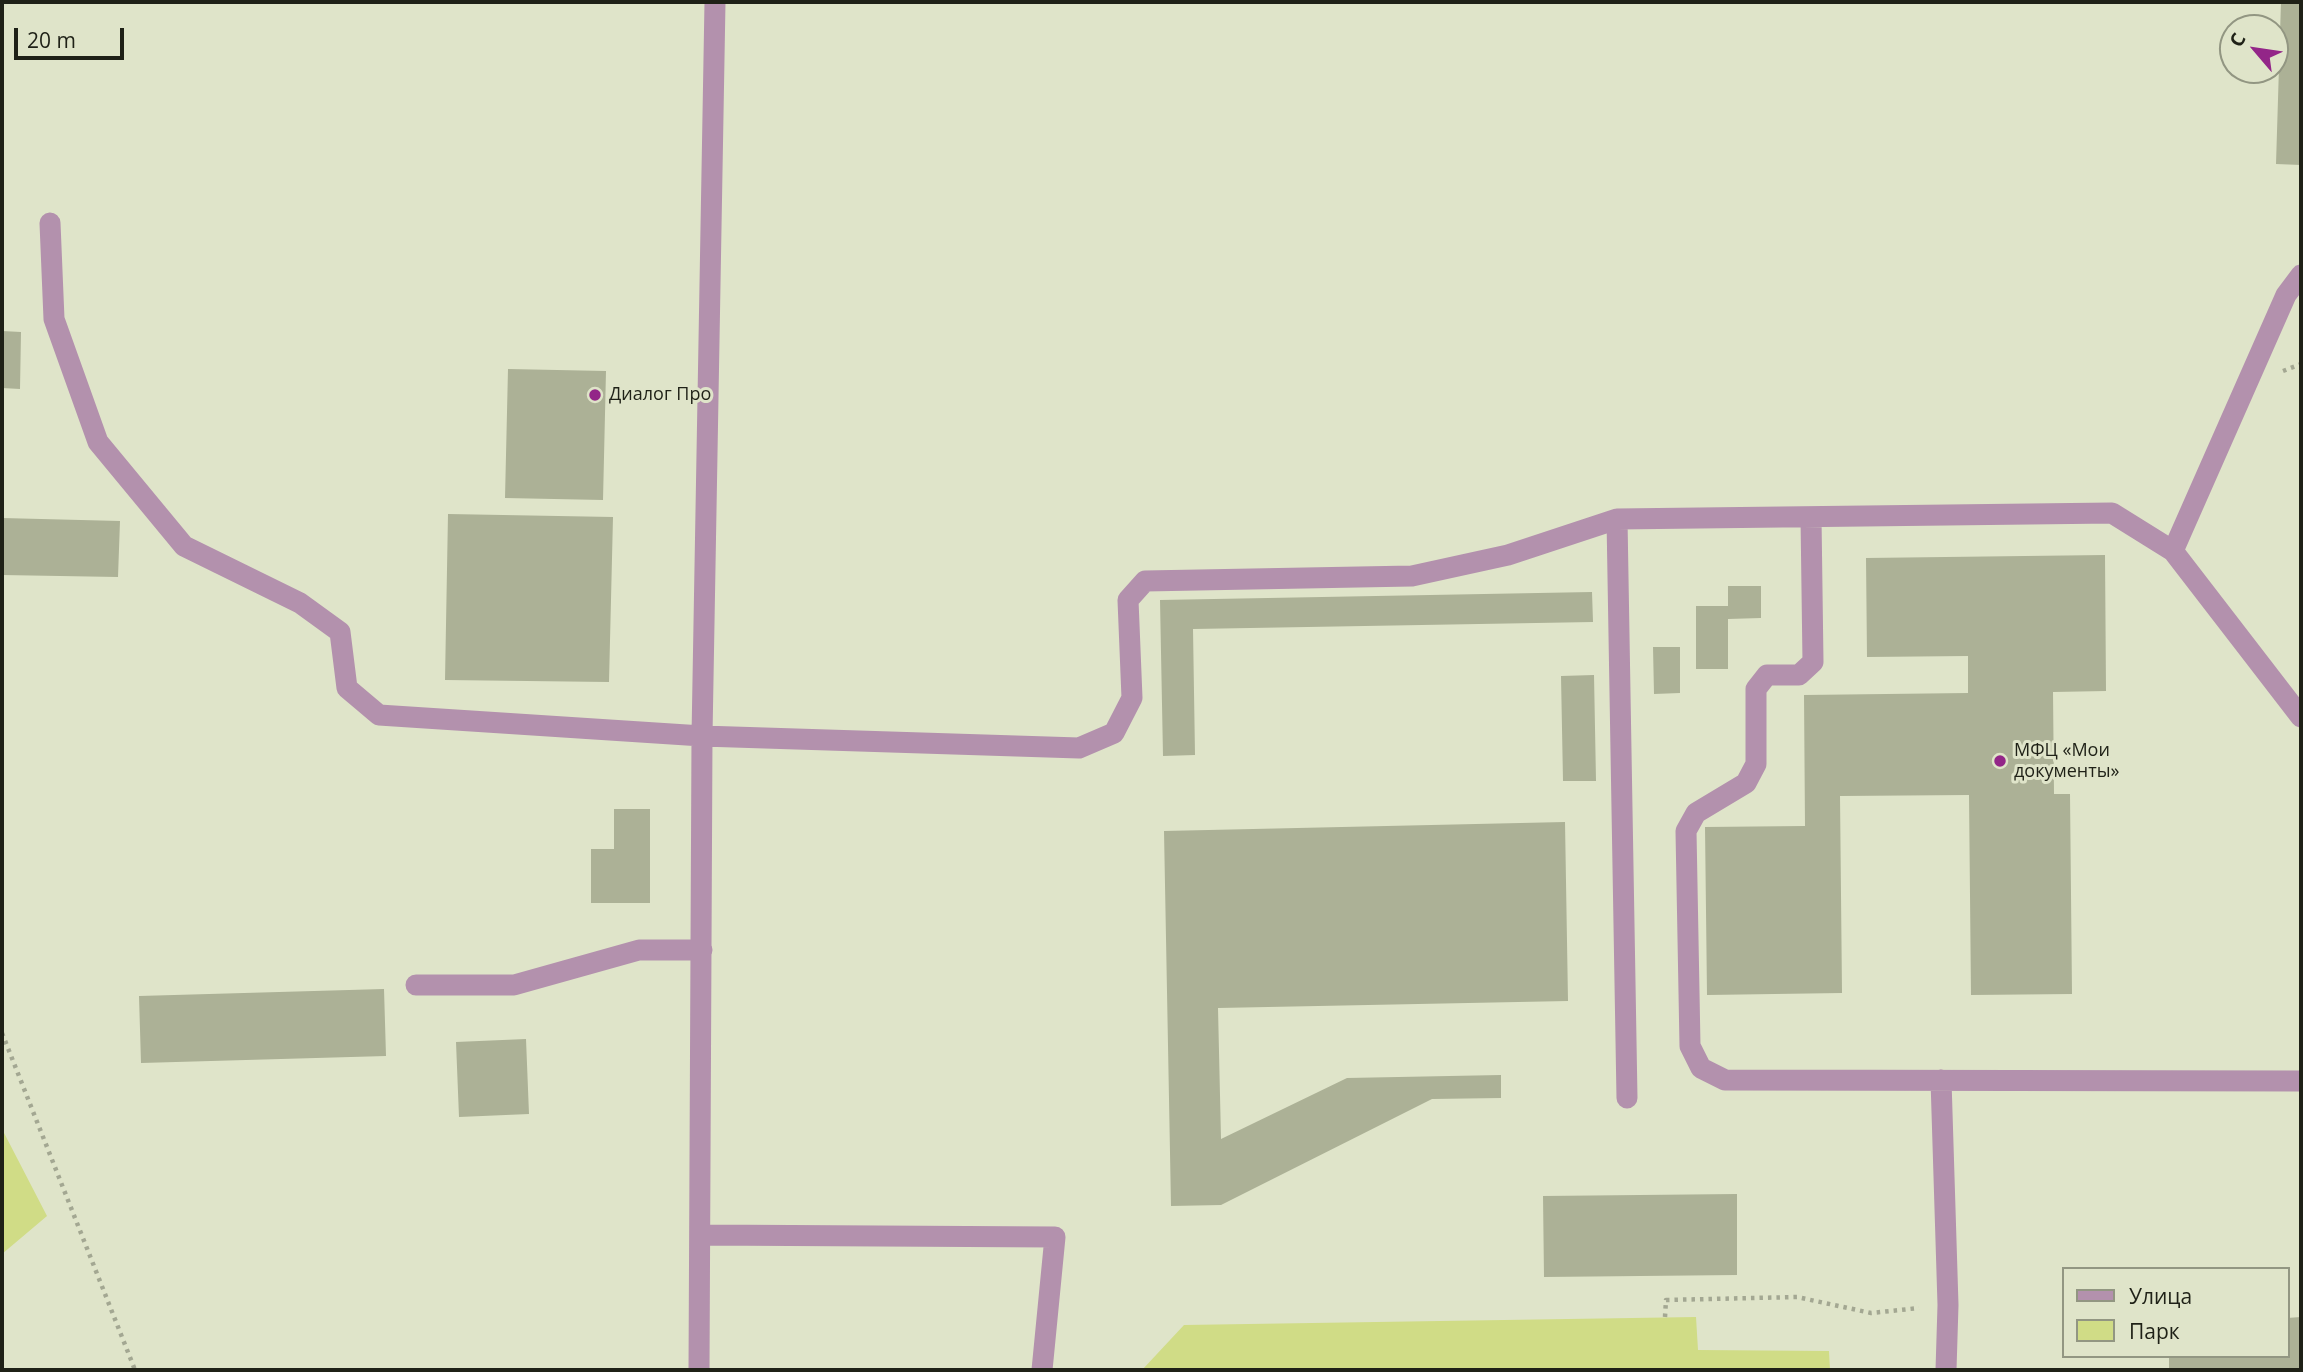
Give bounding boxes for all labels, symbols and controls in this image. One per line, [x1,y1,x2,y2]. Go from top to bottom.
scale bar [18,14,128,58]
north arrow [2219,14,2289,84]
text: 20 m [27,26,76,54]
text: С [2223,28,2252,51]
place label: Диалог Про [609,384,711,406]
marker: Диалог Про [587,387,603,403]
place label: МФЦ «Мои документы» [2014,740,2119,782]
marker: МФЦ «Мои документы» [1992,753,2008,769]
legend [2062,1267,2289,1358]
text: Улица [2129,1282,2192,1310]
text: Парк [2129,1317,2180,1345]

